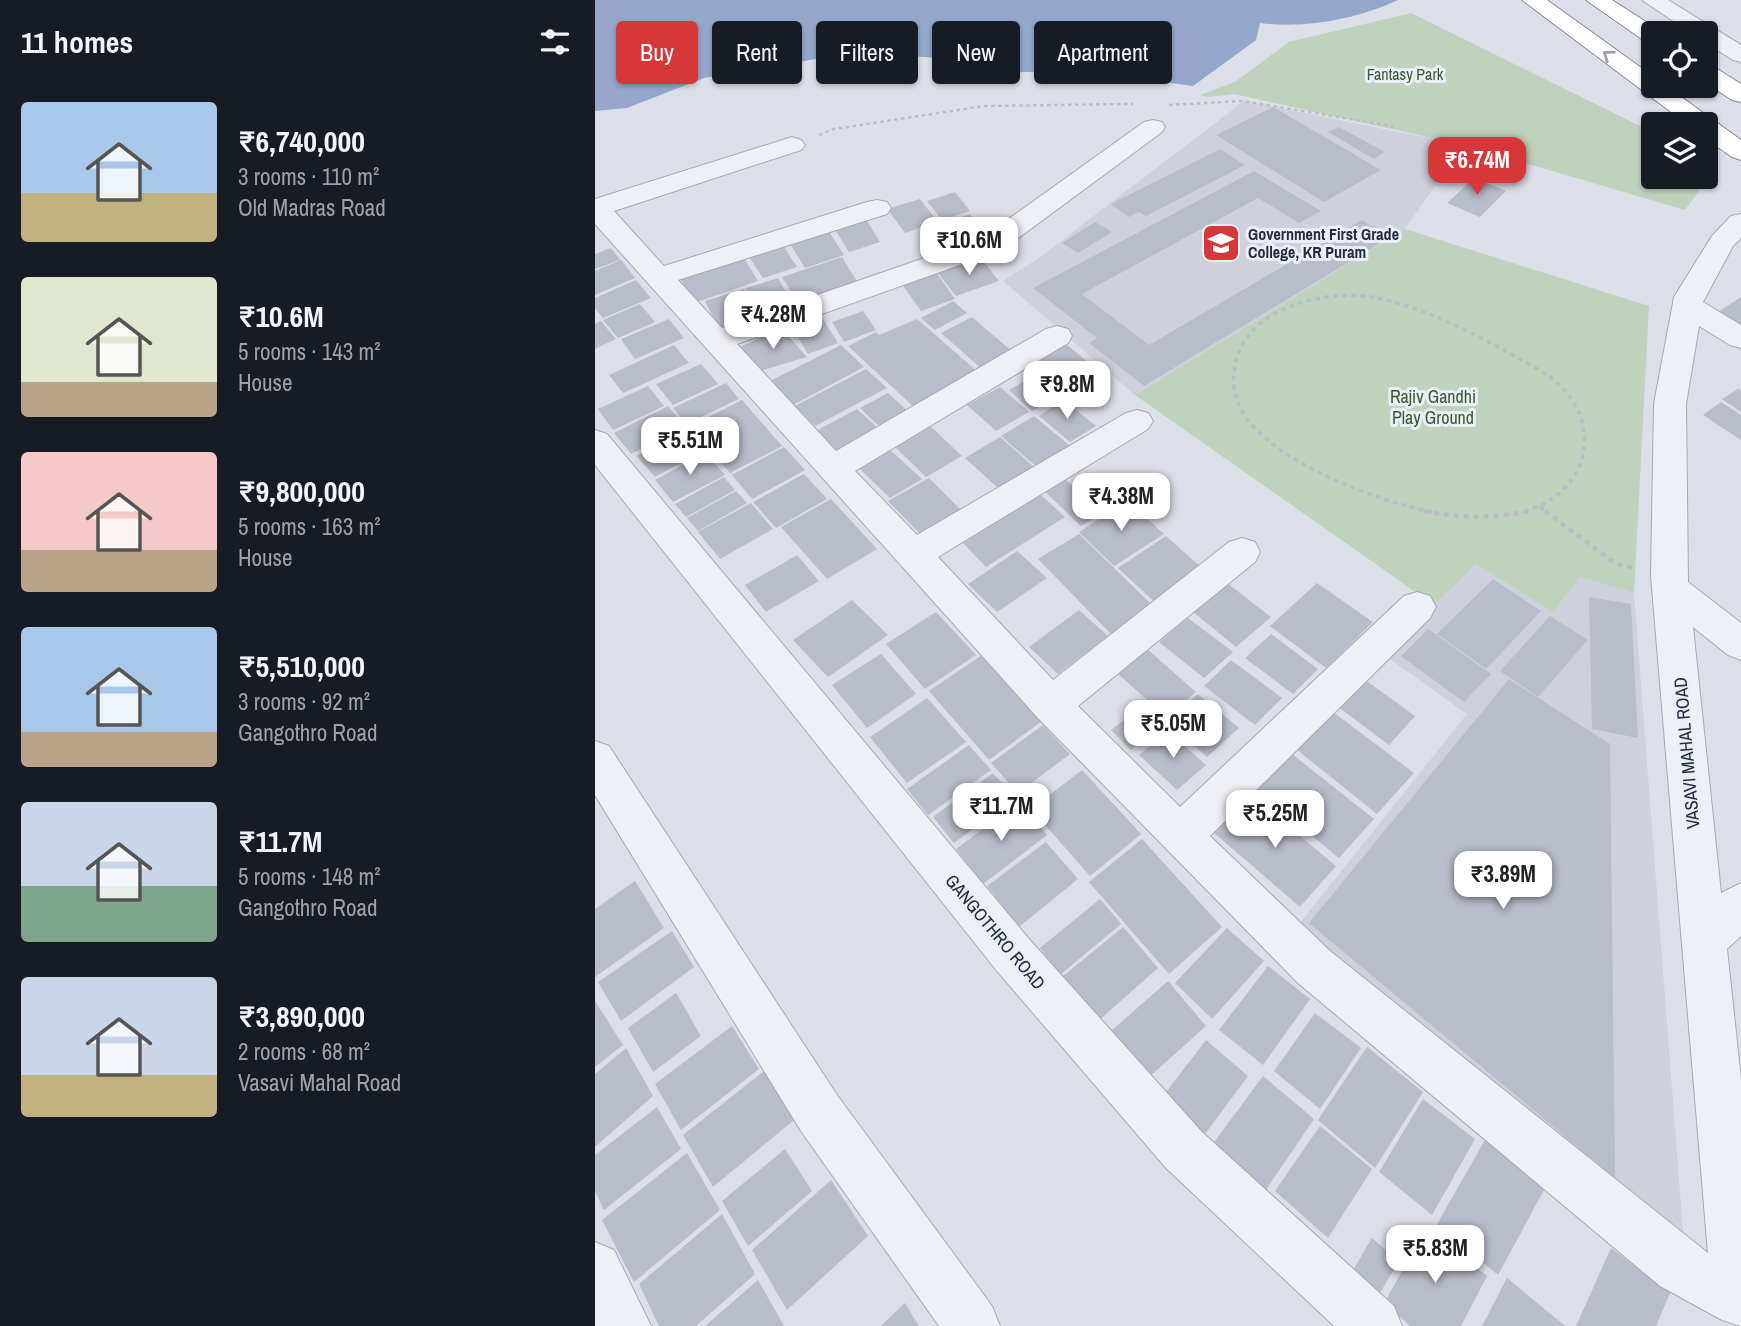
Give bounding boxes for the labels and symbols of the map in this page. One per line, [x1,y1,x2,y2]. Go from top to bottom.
one-way arrow [1603,51,1616,63]
park label: Fantasy Park [1367,63,1444,85]
pin: ₹6.74M [1420,138,1534,197]
pin: ₹10.6M [912,218,1026,277]
school or university icon: Government First Grade College, KR Puram [1200,222,1242,264]
place label: Government First Grade College, KR Puram [1248,223,1399,263]
pin: ₹4.28M [716,292,830,351]
pin: ₹9.8M [1018,362,1116,421]
park label: Rajiv Gandhi Play Ground [1390,384,1476,430]
pin: ₹5.51M [633,418,747,477]
pin: ₹4.38M [1064,474,1178,533]
street label: VASAVI MAHAL ROAD [1667,676,1706,830]
pin: ₹5.05M [1116,700,1230,760]
pin: ₹11.7M [944,784,1058,843]
pin: ₹5.25M [1218,790,1332,850]
pin: ₹3.89M [1446,852,1560,911]
street label: GANGOTHRO ROAD [940,869,1051,995]
pin: ₹5.83M [1378,1226,1492,1285]

